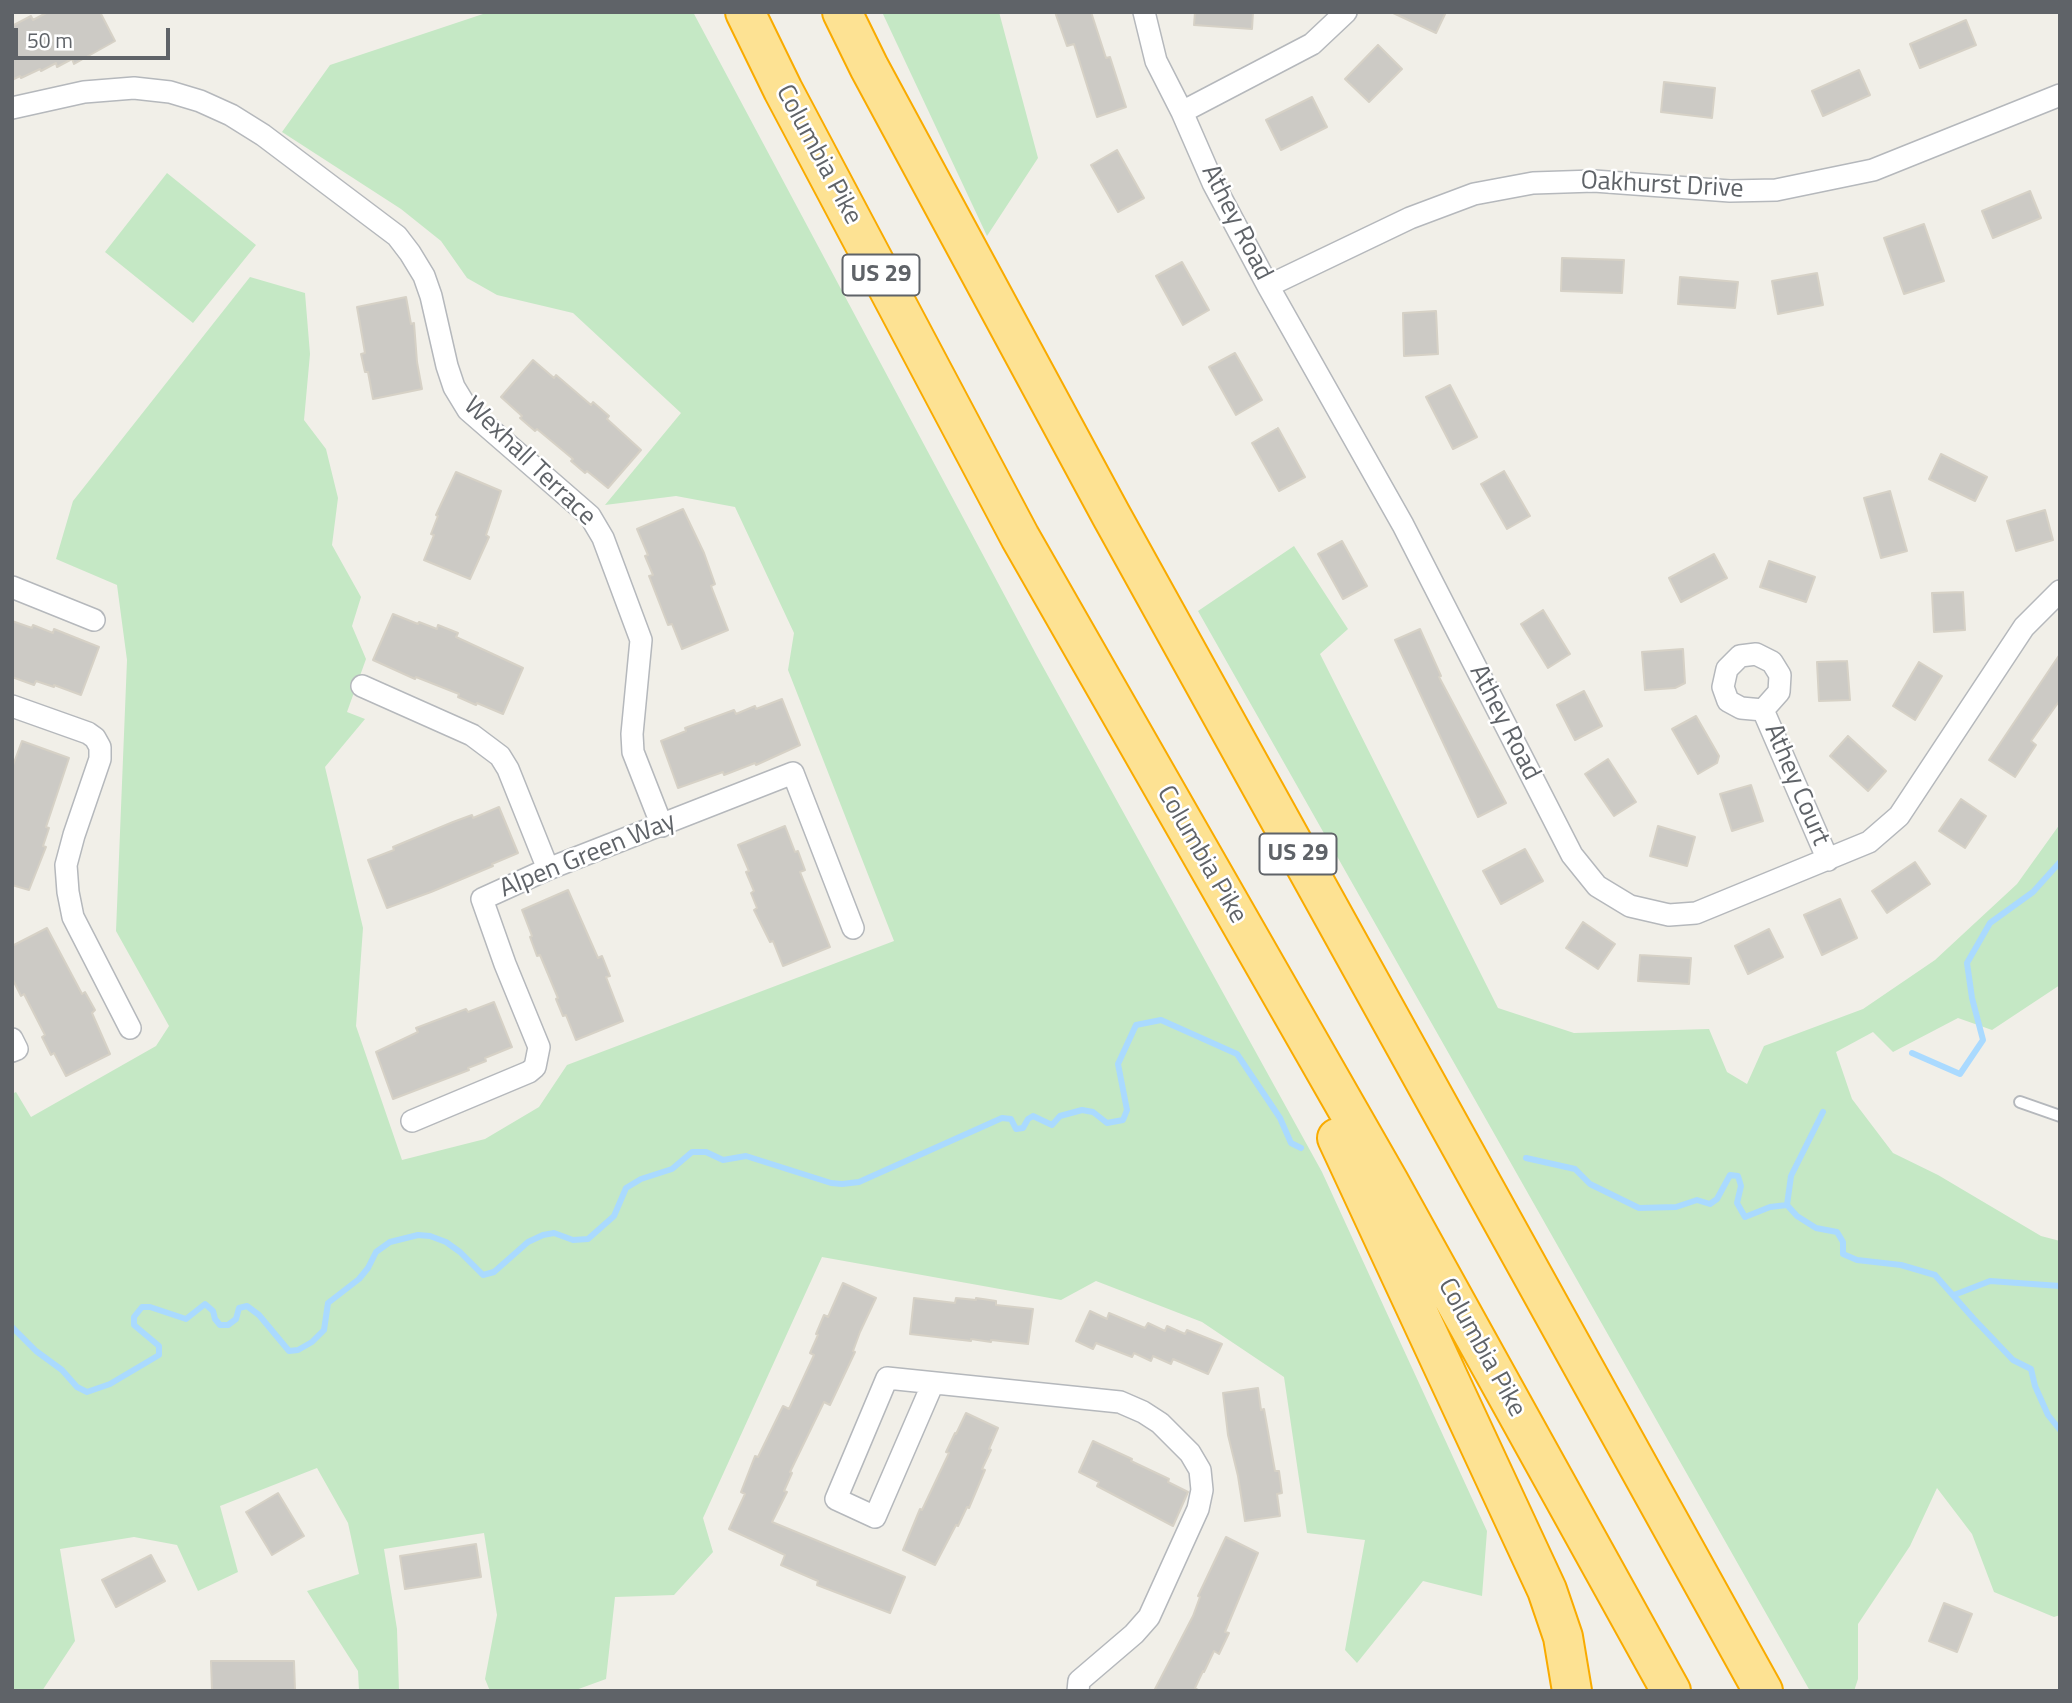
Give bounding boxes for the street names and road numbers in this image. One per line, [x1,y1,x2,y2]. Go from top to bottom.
street label: Columbia Pike [768,80,868,230]
street label: Athey Road [1194,160,1278,286]
street label: Oakhurst Drive [1580,166,1744,206]
road number: US 29 [842,254,920,296]
street label: Wexhall Terrace [456,391,602,533]
street label: Athey Road [1462,660,1546,786]
street label: Athey Court [1756,720,1836,850]
street label: Columbia Pike [1149,781,1253,929]
street label: Alpen Green Way [496,807,680,905]
road number: US 29 [1260,834,1336,874]
street label: Columbia Pike [1430,1273,1532,1423]

